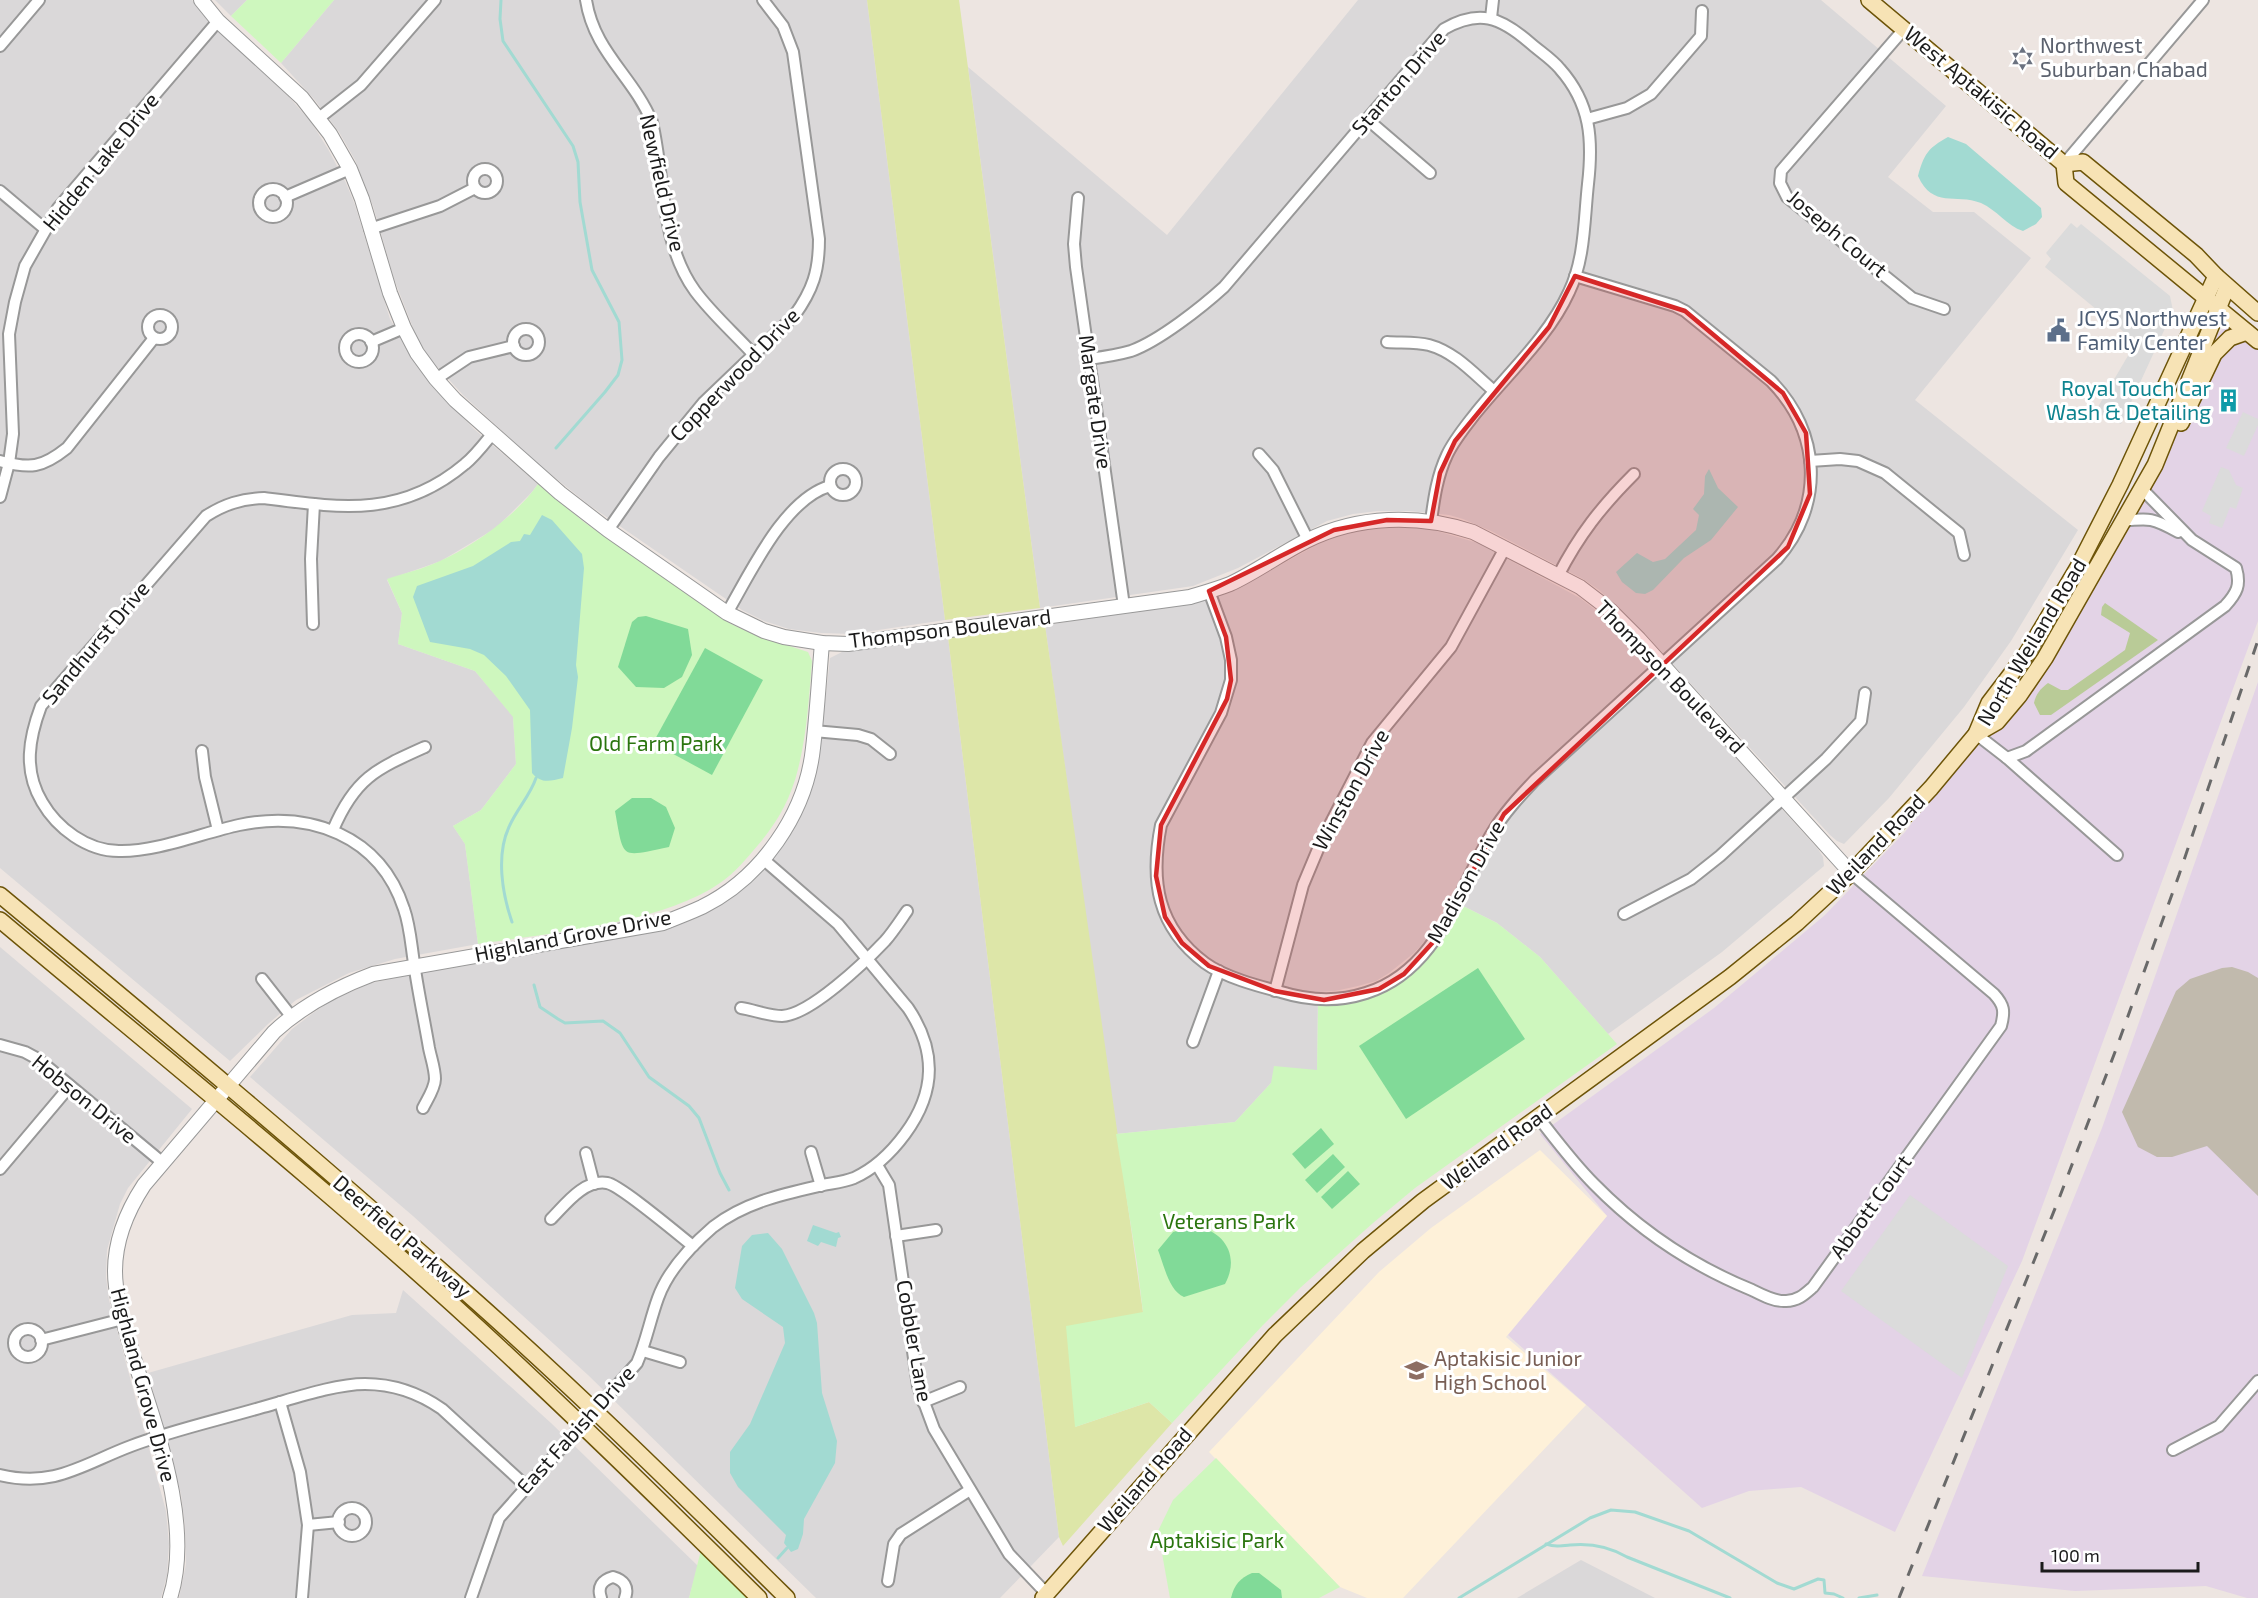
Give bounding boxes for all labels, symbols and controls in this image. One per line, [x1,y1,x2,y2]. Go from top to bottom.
street label: West Aptakisic Road [1900,20,2064,164]
street label: Stanton Drive [1346,25,1450,139]
place label: Northwest Suburban Chabad [2040,32,2208,81]
synagogue icon: Northwest Suburban Chabad [2009,45,2035,71]
street label: Hidden Lake Drive [37,87,163,235]
street label: Newfield Drive [636,112,691,254]
street label: Joseph Court [1783,184,1893,282]
street label: Copperwood Drive [664,302,804,446]
place label: JCYS Northwest Family Center [2077,305,2227,354]
public building icon: JCYS Northwest Family Center [2046,318,2072,344]
street label: Margate Drive [1075,333,1118,470]
place label: Royal Touch Car Wash & Detailing [2046,375,2212,424]
building icon: Royal Touch Car Wash & Detailing [2216,388,2242,414]
street label: North Weiland Road [1971,553,2091,729]
street label: Sandhurst Drive [36,575,154,709]
street label: Thompson Boulevard [1591,594,1751,758]
street label: Thompson Boulevard [847,603,1052,652]
street label: Winston Drive [1306,724,1393,854]
park label: Old Farm Park [589,730,723,755]
street label: Weiland Road [1820,788,1929,900]
street label: Madison Drive [1421,816,1509,947]
street label: Highland Grove Drive [472,903,673,966]
street label: Hobson Drive [28,1048,142,1148]
street label: Weiland Road [1436,1097,1556,1194]
street label: Abbott Court [1824,1149,1916,1263]
street label: Deerfield Parkway [329,1169,477,1303]
park label: Veterans Park [1163,1208,1296,1233]
street label: Cobbler Lane [892,1278,939,1404]
street label: Highland Grove Drive [107,1285,182,1484]
place label: Aptakisic Junior High School [1434,1345,1583,1394]
school or university icon: Aptakisic Junior High School [1403,1358,1429,1384]
street label: East Fabish Drive [511,1360,639,1498]
street label: Weiland Road [1091,1421,1196,1537]
park label: Aptakisic Park [1150,1527,1285,1552]
scale bar [2042,1535,2198,1573]
text: 100 m [2051,1544,2100,1566]

